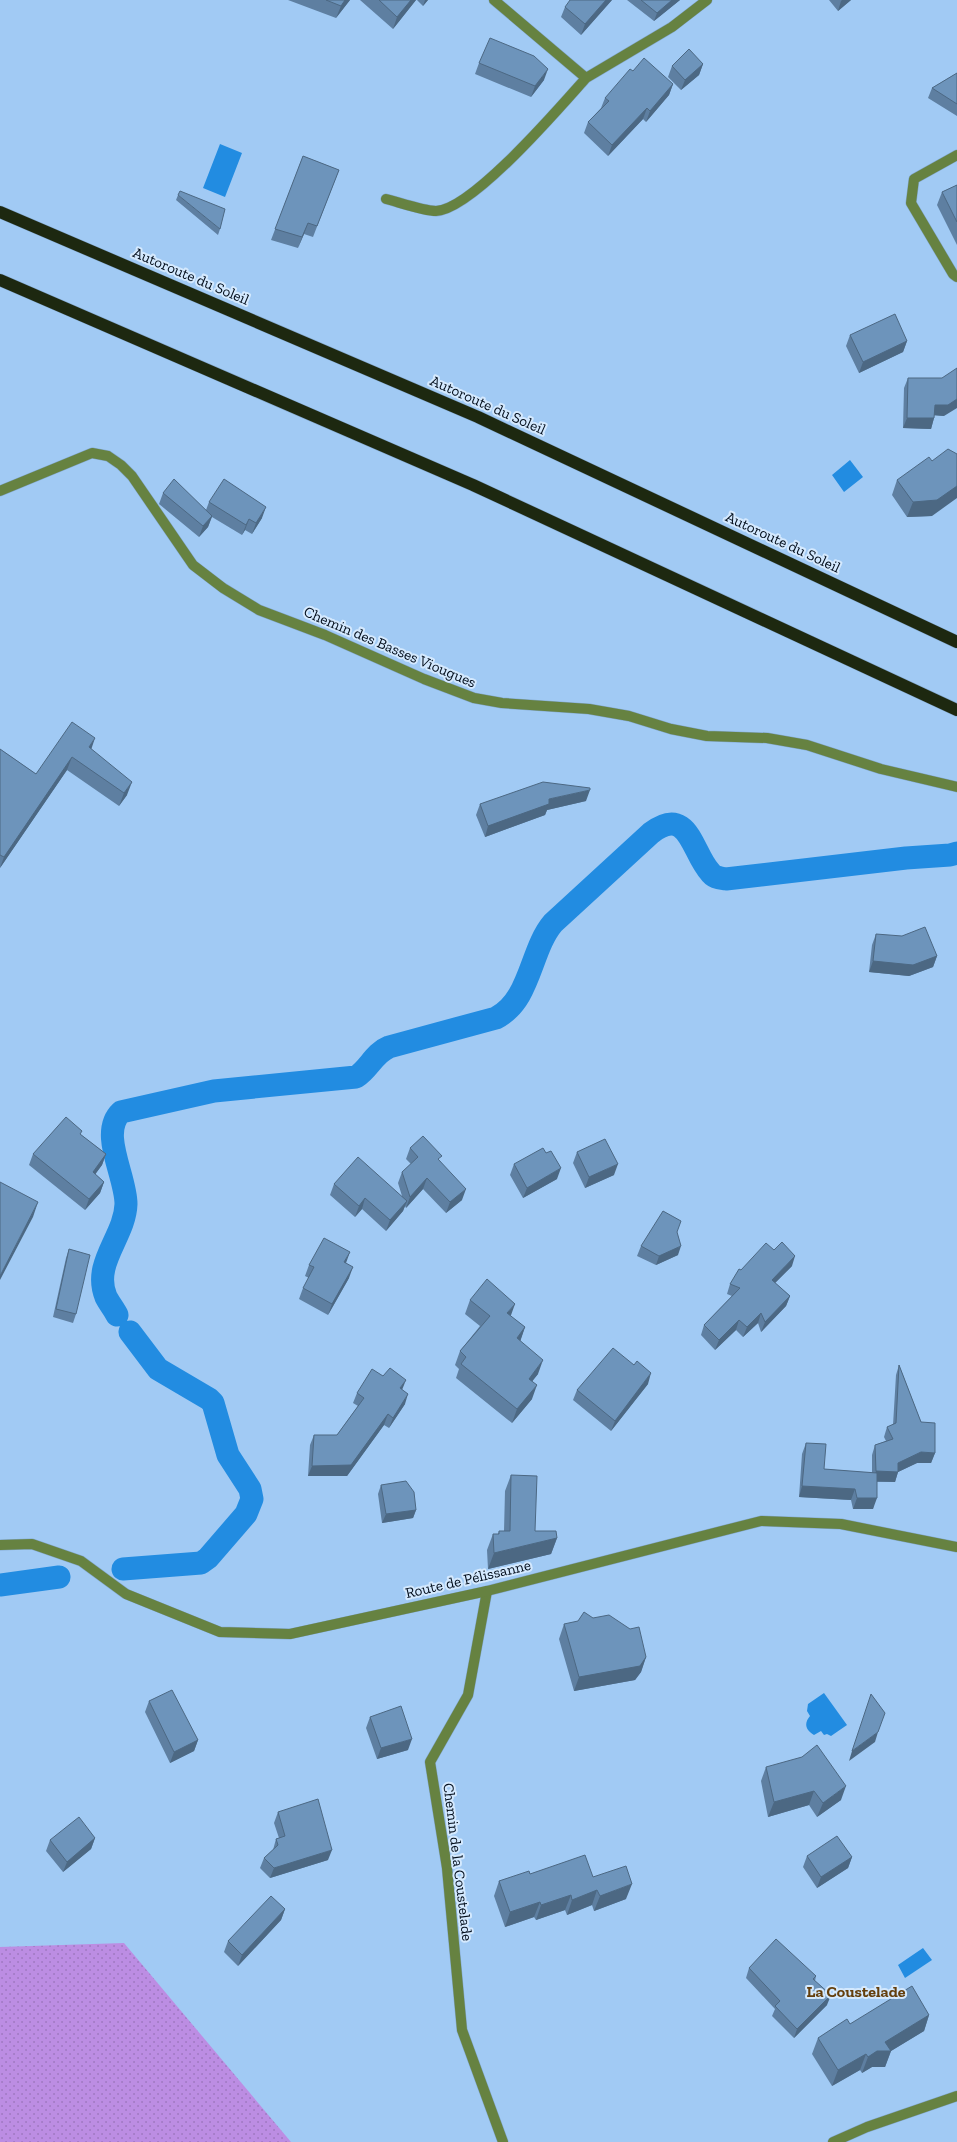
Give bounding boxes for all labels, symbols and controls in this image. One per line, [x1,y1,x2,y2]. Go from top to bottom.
street label: Autoroute du Soleil [130,243,252,309]
street label: Autoroute du Soleil [427,371,549,439]
street label: Autoroute du Soleil [723,508,843,576]
street label: Chemin des Basses Viougues [301,602,479,692]
street label: Route de Pélissanne [404,1556,532,1602]
street label: Chemin de la Coustelade [439,1782,477,1942]
district label: La Coustelade [807,1982,906,2001]

